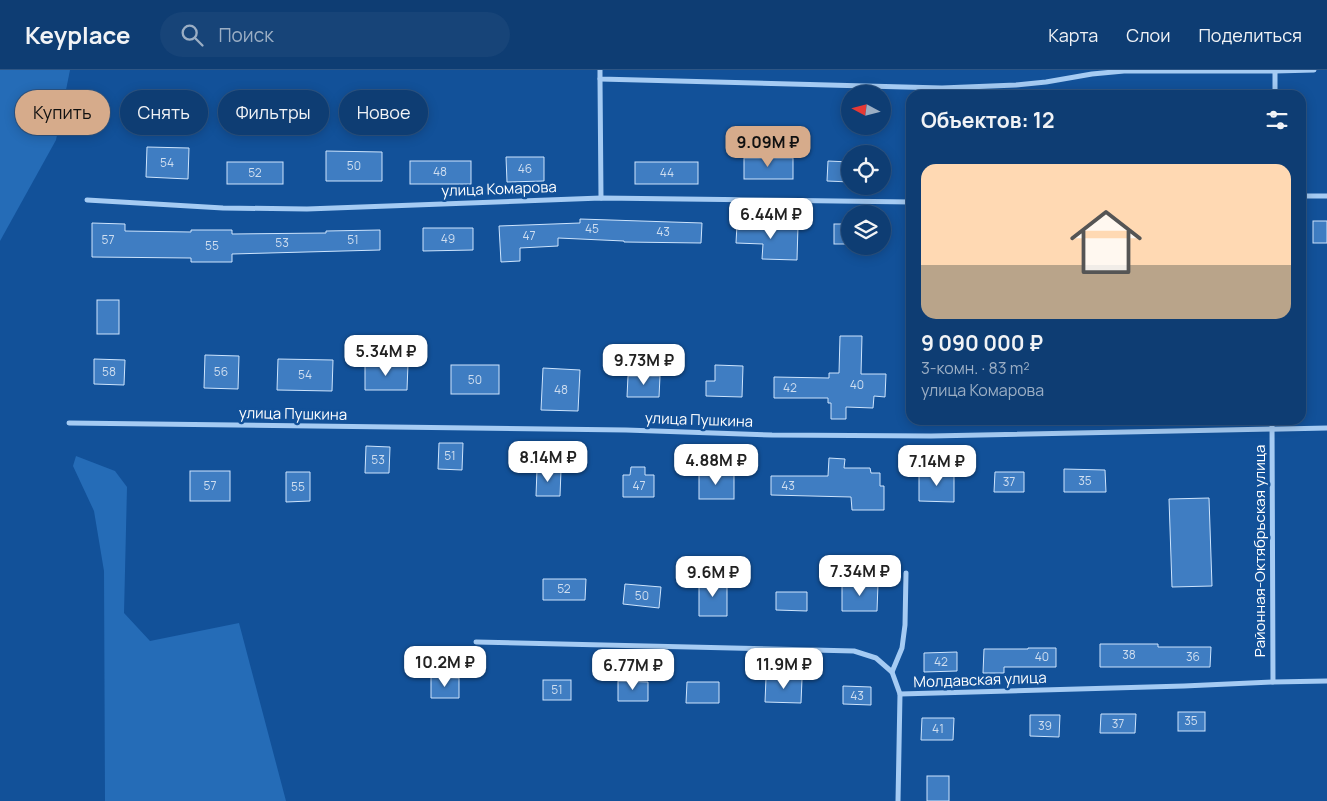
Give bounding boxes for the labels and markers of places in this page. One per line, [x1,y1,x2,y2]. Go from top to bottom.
pin: 9.09M ₽ [722,126,814,168]
pin: 6.44M ₽ [725,198,817,240]
pin: 5.34M ₽ [340,334,432,377]
pin: 9.73M ₽ [598,344,690,386]
pin: 8.14M ₽ [502,440,594,483]
pin: 4.88M ₽ [670,444,762,486]
pin: 7.14M ₽ [891,444,983,487]
pin: 7.34M ₽ [814,554,906,597]
pin: 9.6M ₽ [672,556,754,598]
pin: 10.2M ₽ [399,646,491,688]
pin: 6.77M ₽ [587,648,679,691]
pin: 11.9M ₽ [738,648,830,690]

